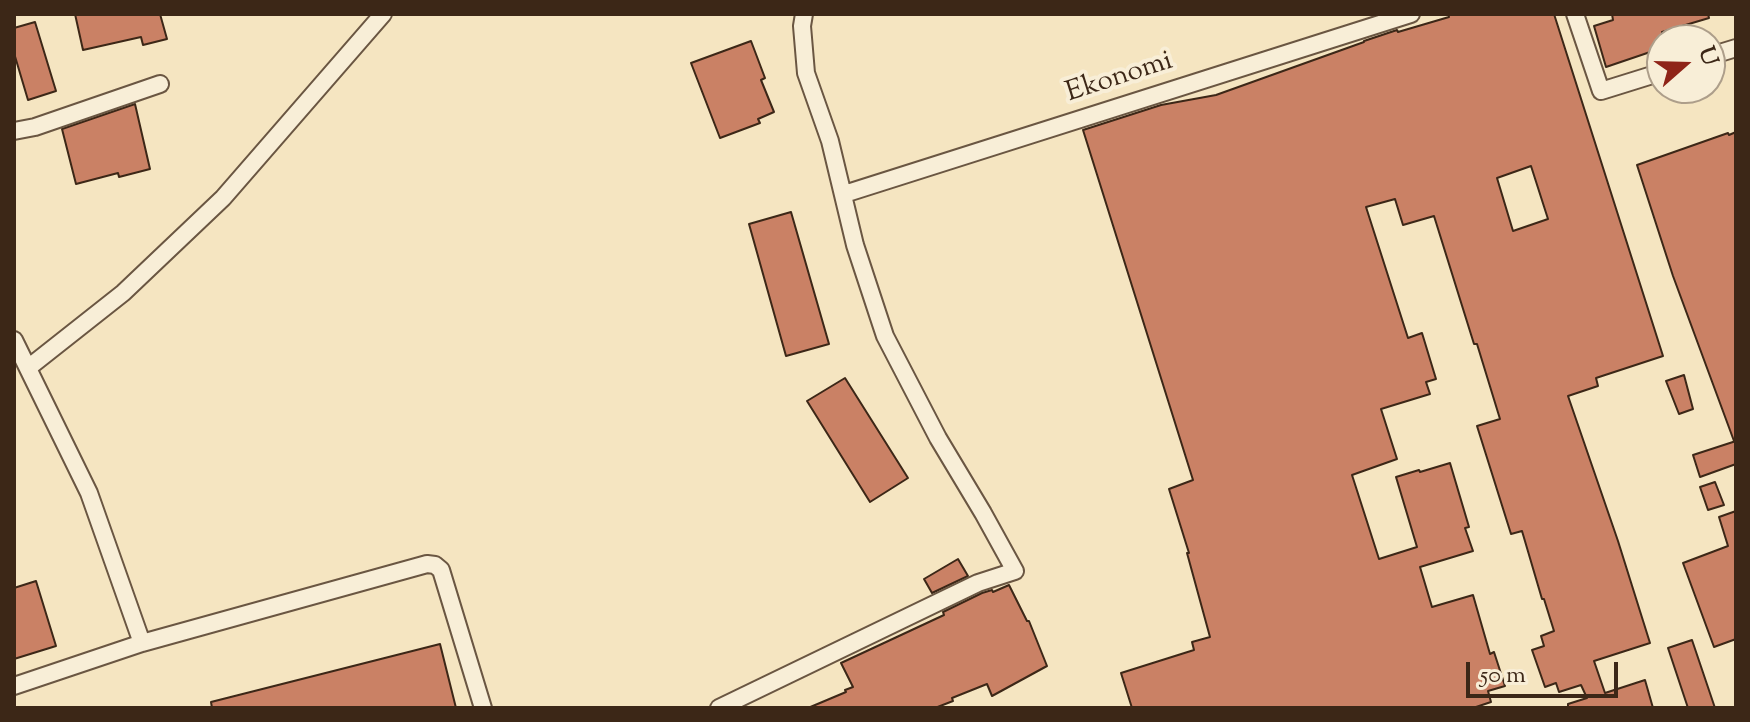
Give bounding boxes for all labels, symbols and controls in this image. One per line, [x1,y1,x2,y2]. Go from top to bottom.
north arrow [1646,24,1726,104]
text: U [1689,43,1725,70]
street label: Ekonomi [1062,46,1178,112]
scale bar [1470,646,1622,696]
text: 50 m [1480,659,1526,693]

